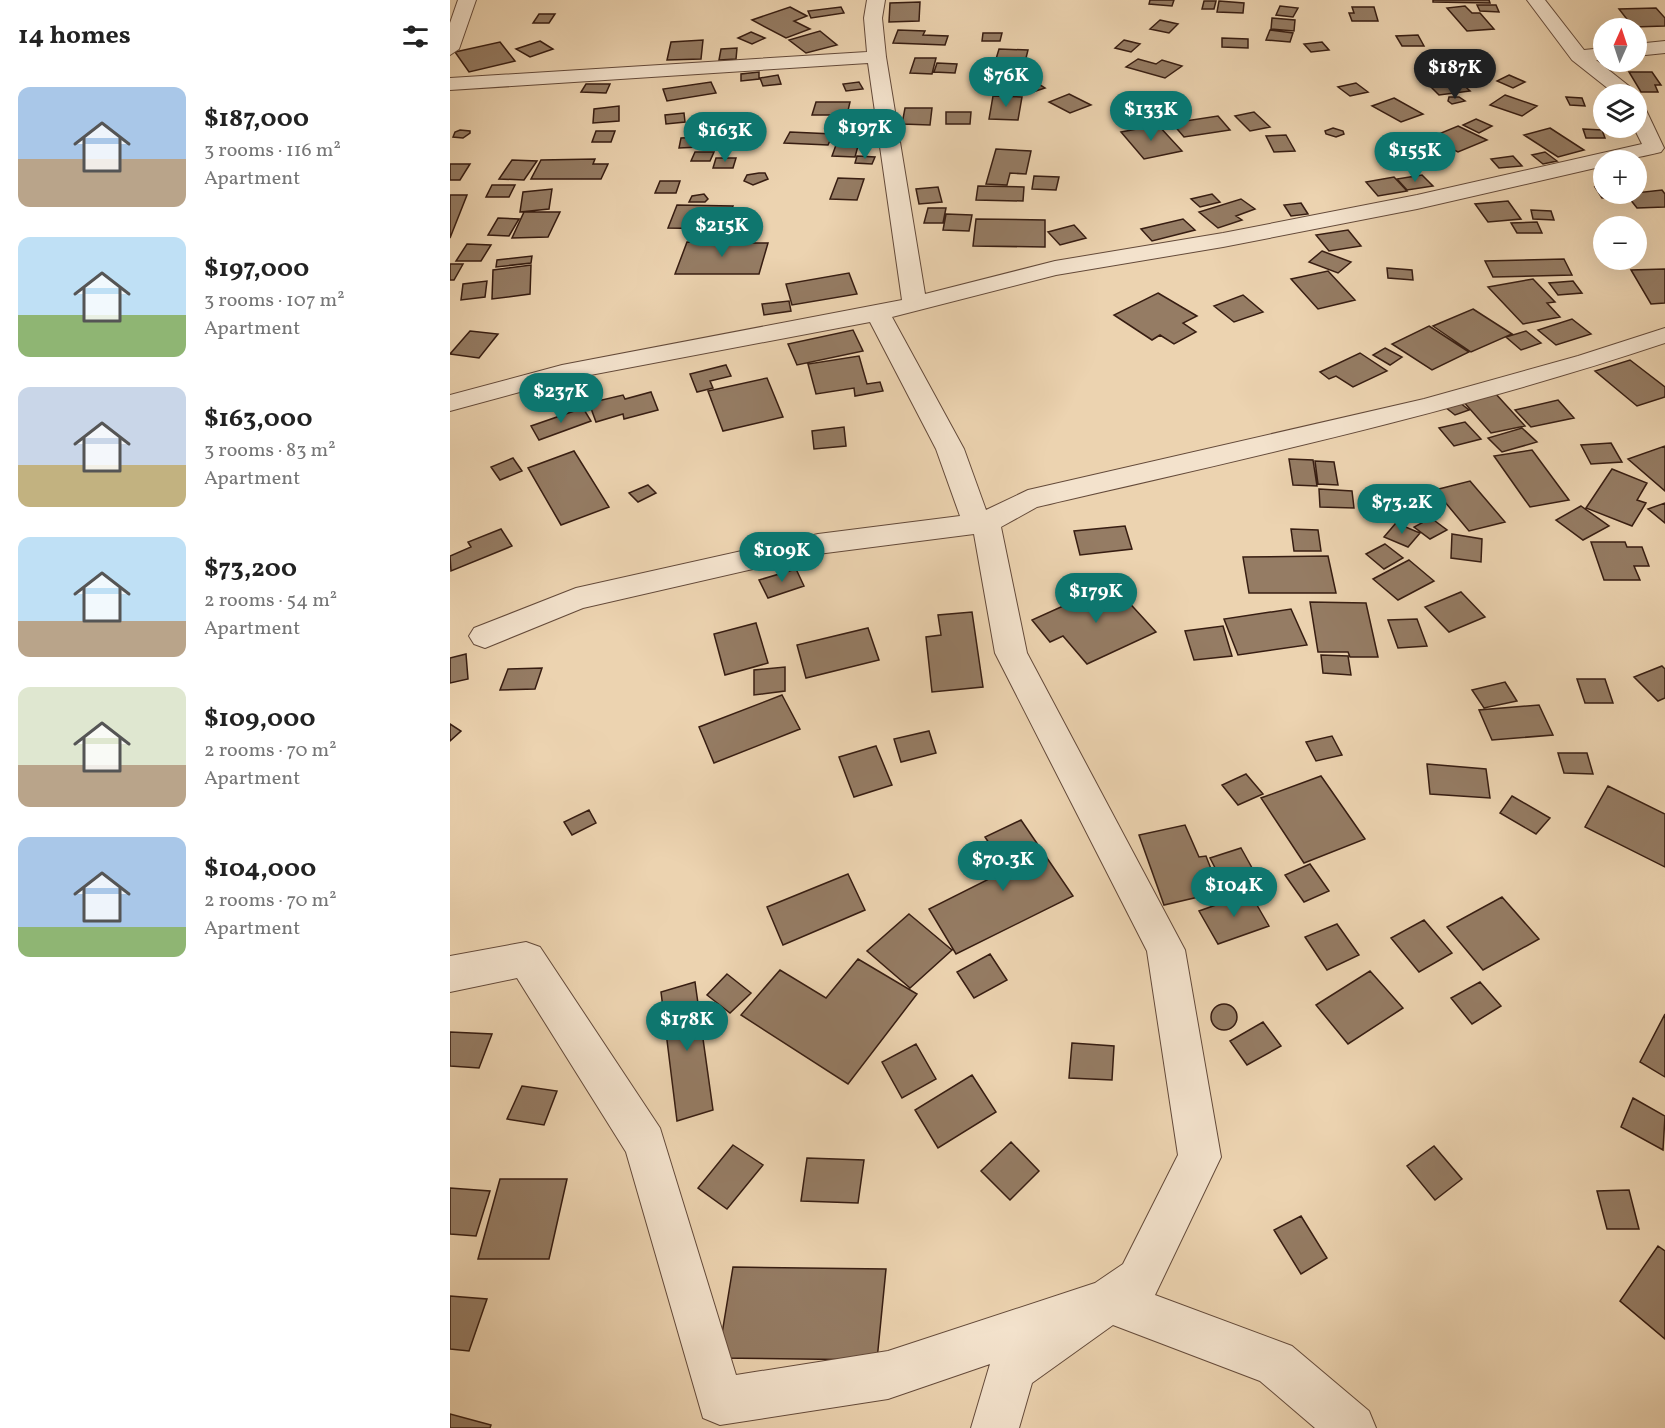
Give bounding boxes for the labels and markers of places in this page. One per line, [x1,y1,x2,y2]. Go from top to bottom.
pin: $187K [1413,49,1497,100]
pin: $76K [970,57,1042,108]
pin: $133K [1109,91,1193,142]
pin: $197K [823,109,907,160]
pin: $163K [683,112,767,163]
pin: $155K [1373,132,1457,183]
pin: $215K [680,207,764,258]
pin: $237K [519,373,603,424]
pin: $73.2K [1353,484,1451,535]
pin: $109K [740,532,824,583]
pin: $179K [1054,573,1138,624]
pin: $70.3K [954,841,1052,892]
pin: $104K [1192,867,1276,918]
pin: $178K [645,1001,729,1052]

